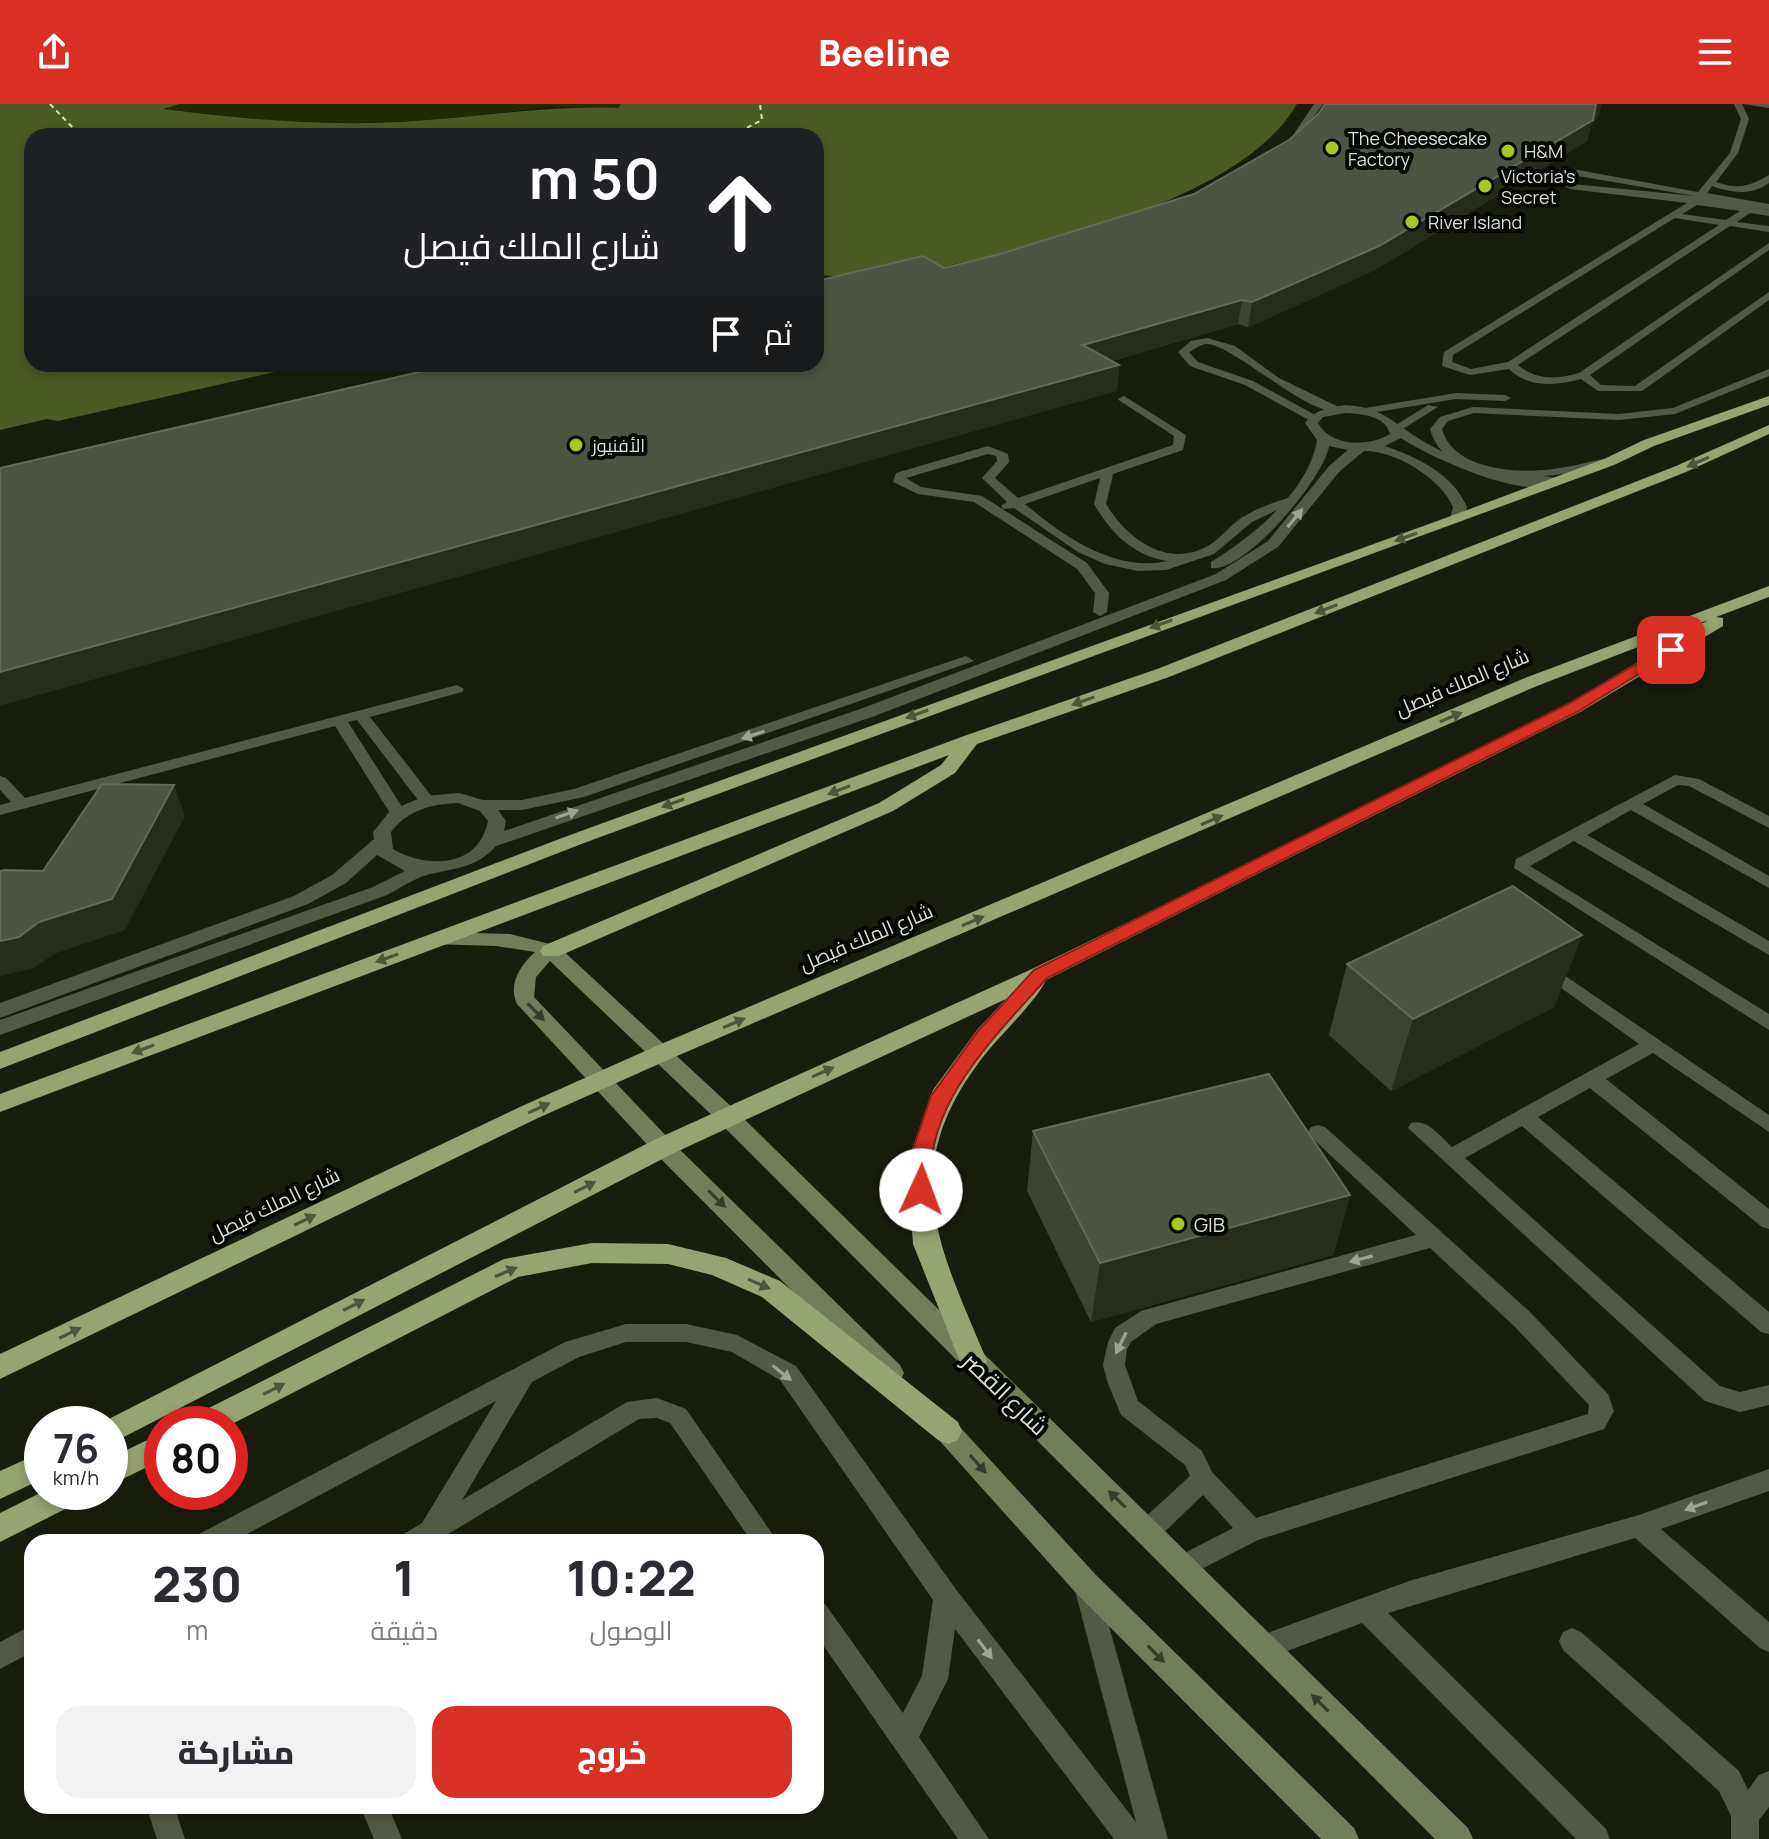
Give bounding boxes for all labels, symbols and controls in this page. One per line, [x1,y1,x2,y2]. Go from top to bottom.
text: Beeline [818,28,951,77]
icon: share [32,30,76,74]
icon: menu [1693,30,1737,74]
place label: The Cheesecake Factory [1348,126,1487,171]
text: 50 m [529,139,660,216]
marker: The Cheesecake Factory [1323,139,1341,157]
place label: H&M [1524,139,1563,163]
marker: H&M [1499,142,1517,160]
icon: ahead [688,160,792,264]
place label: Victoria's Secret [1501,164,1575,209]
marker: Victoria's Secret [1476,177,1494,195]
place label: River Island [1428,210,1522,234]
marker: River Island [1403,213,1421,231]
text: شارع الملك فيصل [403,221,660,270]
icon: arrive [704,312,748,356]
text: ثم [764,313,792,354]
place label: الأفنيوز [591,433,645,457]
marker: الأفنيوز [567,436,585,454]
one-way arrow [1686,455,1710,468]
one-way arrow [1287,508,1303,528]
one-way arrow [1394,532,1418,544]
one-way arrow [1314,603,1338,616]
pin [1637,616,1705,684]
one-way arrow [1149,619,1173,631]
icon: arrive [1649,628,1693,672]
street label: شارع الملك فيصل [1391,642,1533,723]
one-way arrow [1071,695,1095,707]
one-way arrow [905,708,929,720]
one-way arrow [1439,711,1463,724]
one-way arrow [741,730,765,742]
one-way arrow [827,784,851,797]
one-way arrow [661,797,685,810]
one-way arrow [555,807,579,819]
one-way arrow [1200,813,1224,826]
street label: شارع الملك فيصل [795,897,937,978]
one-way arrow [961,915,985,928]
one-way arrow [375,953,399,965]
one-way arrow [527,1002,545,1021]
one-way arrow [722,1017,745,1030]
one-way arrow [131,1043,155,1056]
one-way arrow [812,1066,835,1079]
one-way arrow [528,1101,551,1115]
position arrow [879,1148,963,1232]
street label: شارع الملك فيصل [204,1161,344,1248]
one-way arrow [574,1180,597,1193]
one-way arrow [707,1189,726,1208]
place label: GIB [1194,1211,1225,1238]
one-way arrow [293,1213,316,1227]
marker: GIB [1169,1215,1187,1233]
one-way arrow [1349,1253,1374,1265]
one-way arrow [495,1265,518,1278]
one-way arrow [747,1277,771,1291]
one-way arrow [342,1298,365,1312]
one-way arrow [59,1326,82,1340]
one-way arrow [1114,1332,1128,1355]
street label: شارع القصر [954,1343,1056,1443]
one-way arrow [772,1364,793,1381]
one-way arrow [263,1382,286,1395]
speed limit sign: 80 [144,1406,248,1510]
text: 76 [53,1420,99,1475]
one-way arrow [968,1455,986,1474]
text: km/h [53,1464,99,1491]
one-way arrow [1108,1491,1127,1509]
one-way arrow [1683,1500,1707,1513]
text: 1 [393,1545,415,1610]
text: 10:22 [566,1545,696,1610]
text: 230 [152,1551,242,1616]
text: m [186,1612,208,1648]
text: دقيقة [370,1612,438,1648]
text: الوصول [590,1612,672,1648]
one-way arrow [977,1639,993,1660]
one-way arrow [1146,1644,1165,1662]
one-way arrow [1311,1694,1330,1713]
button: مشاركة [56,1706,416,1798]
button: خروج [432,1706,792,1798]

